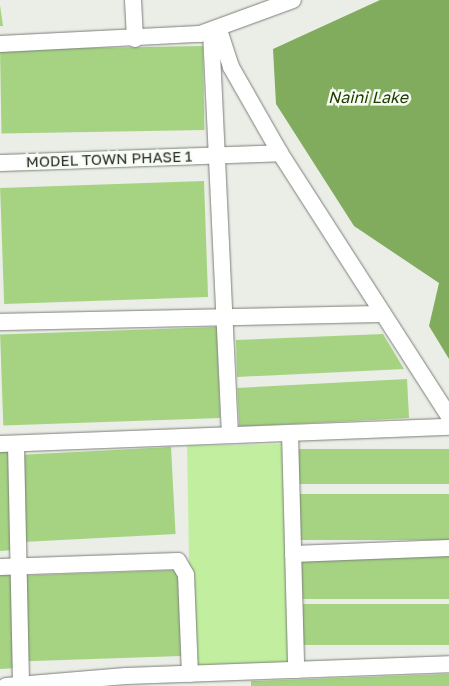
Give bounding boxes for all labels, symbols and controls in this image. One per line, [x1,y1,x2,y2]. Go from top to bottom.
water label: Naini Lake [328,87,408,107]
street label: MODEL TOWN PHASE 1 [26,147,192,171]

